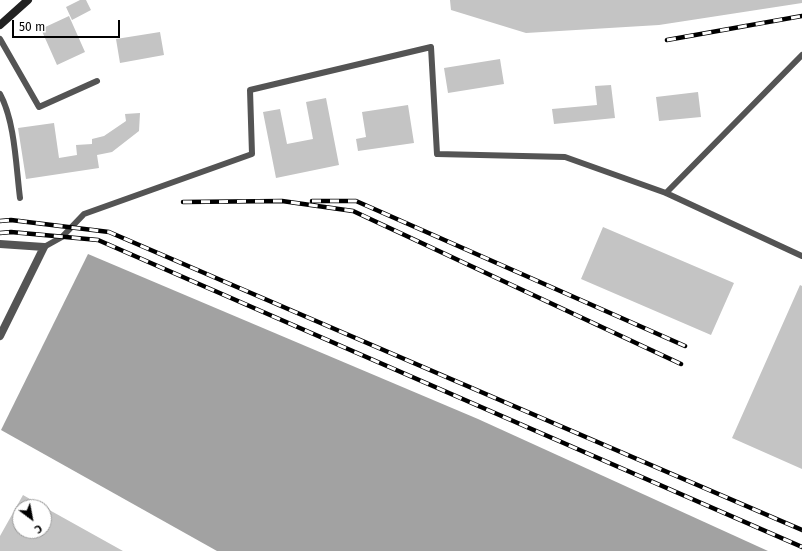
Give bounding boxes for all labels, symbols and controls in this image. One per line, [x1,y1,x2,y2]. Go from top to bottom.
scale bar [14,12,122,38]
text: 50 m [19,20,45,34]
north arrow [12,499,52,539]
text: С [32,522,44,536]

